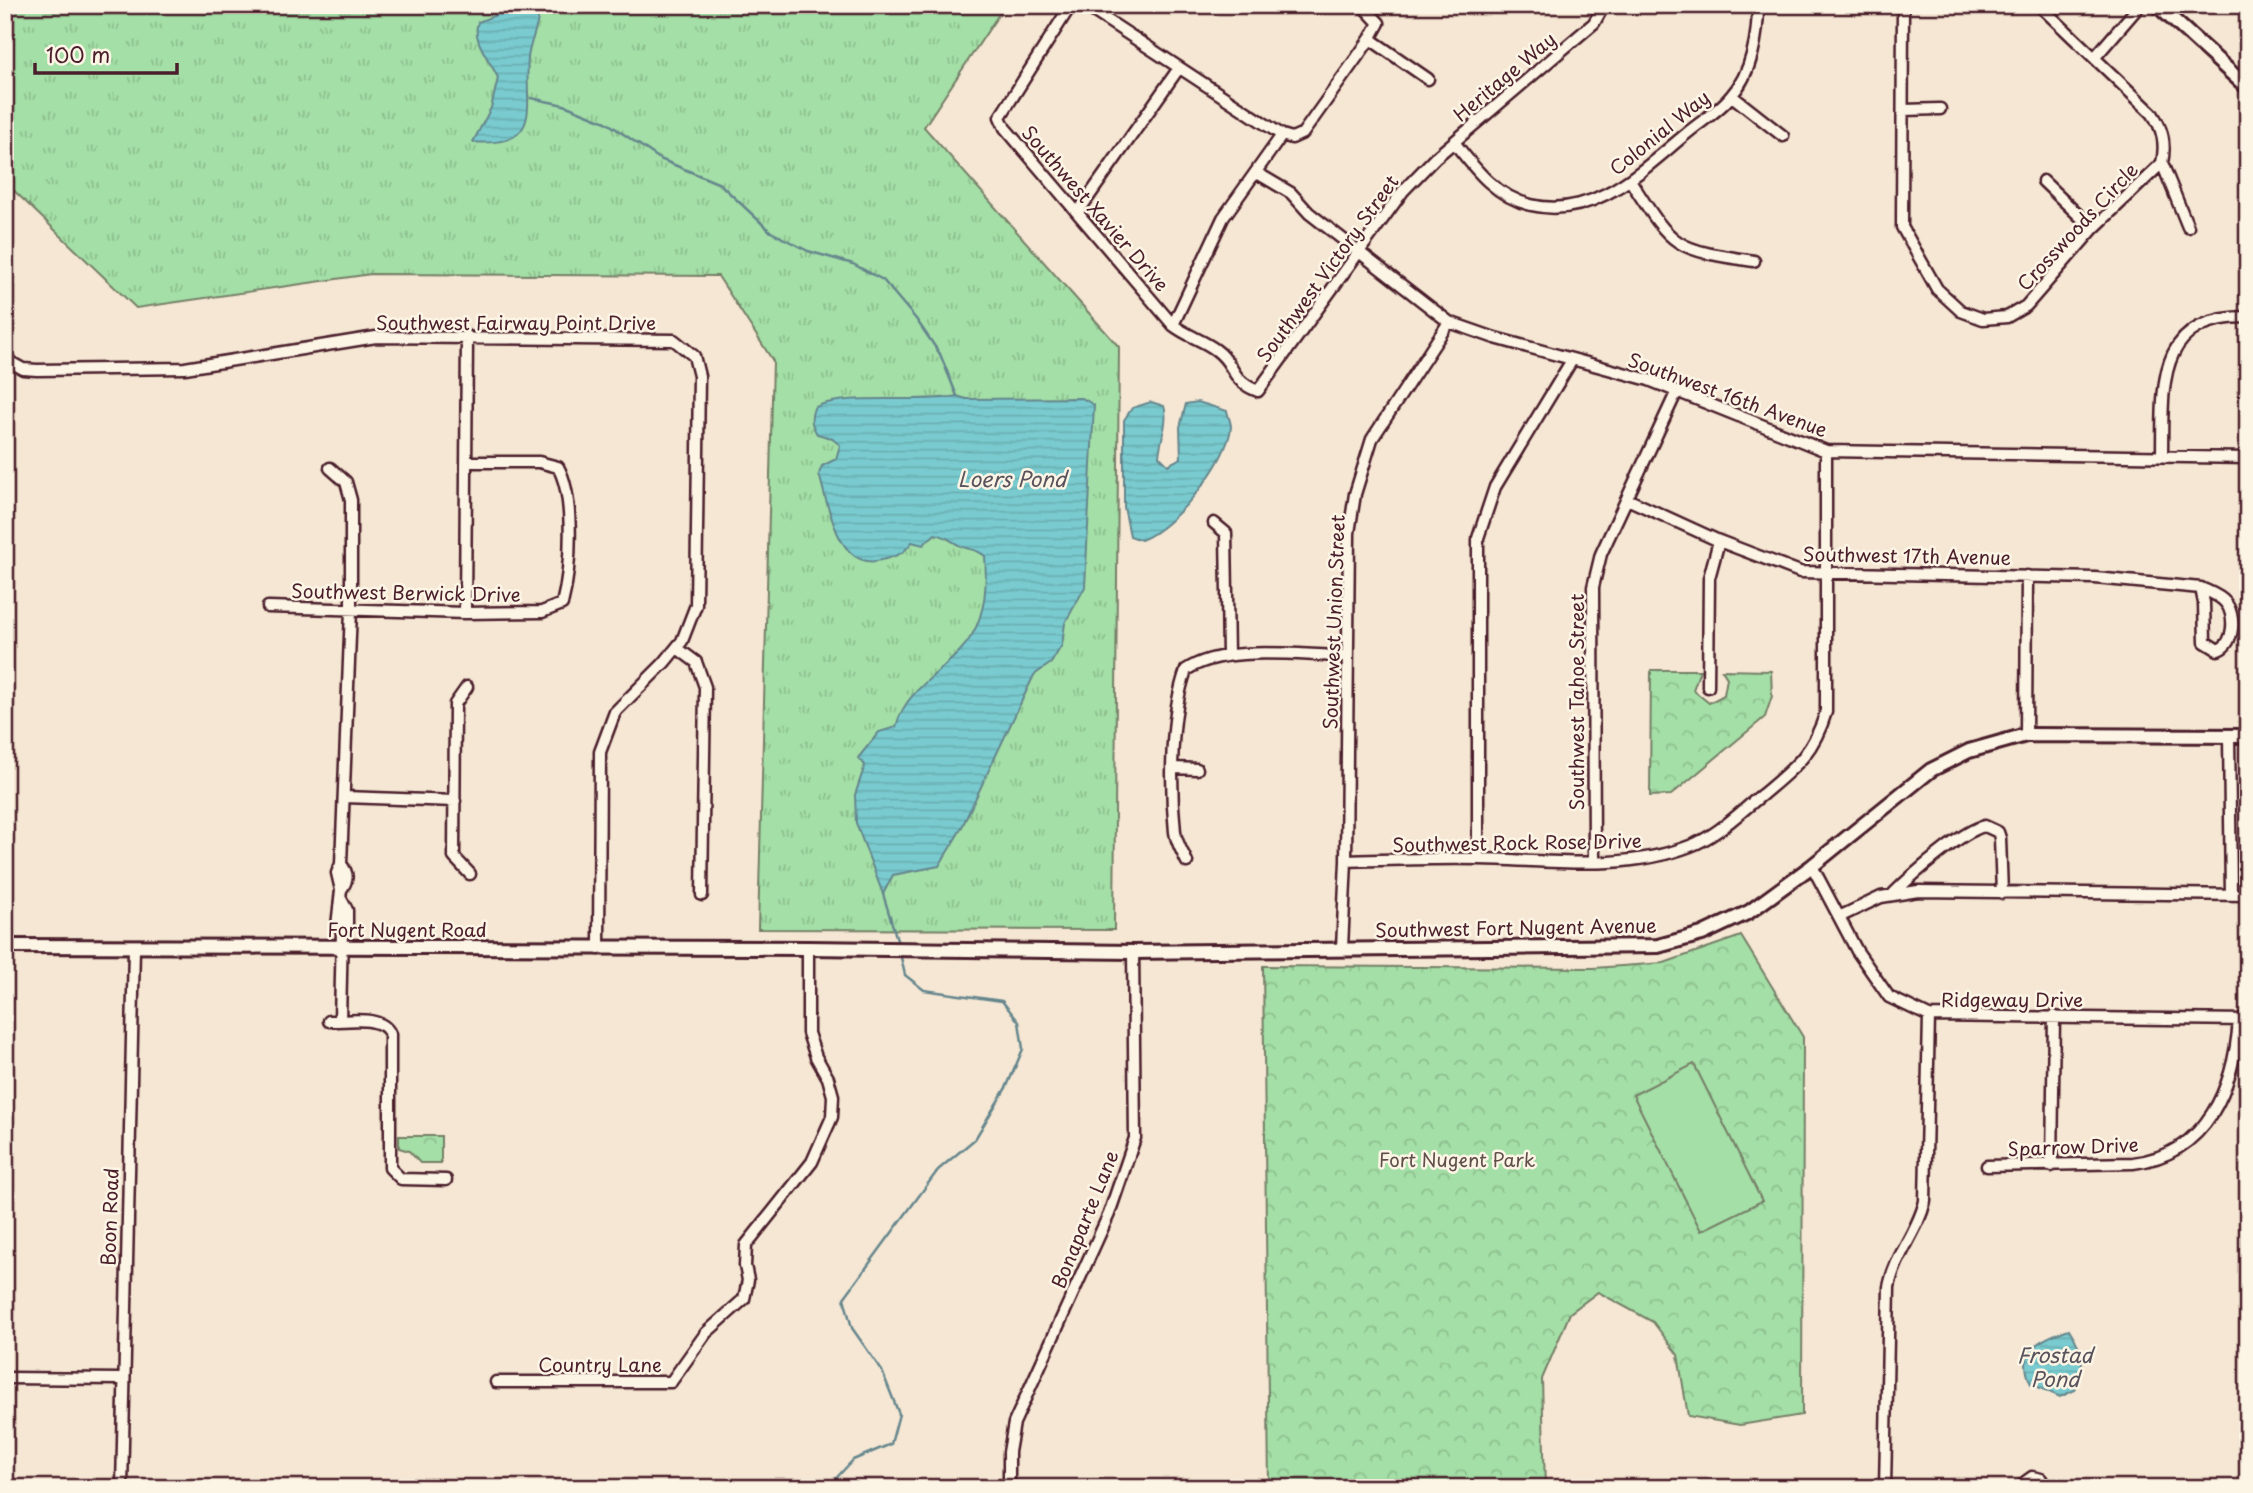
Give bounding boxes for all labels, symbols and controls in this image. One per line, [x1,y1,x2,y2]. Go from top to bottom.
street label: Heritage Way [1447,25,1561,127]
scale bar [35,32,177,76]
text: 100 m [46,38,110,70]
street label: Colonial Way [1603,83,1715,181]
street label: Southwest Xavier Drive [1016,119,1176,297]
street label: Crosswoods Circle [2010,156,2144,296]
street label: Southwest Victory Street [1249,168,1405,368]
street label: Southwest Fairway Point Drive [376,308,656,336]
street label: Southwest 16th Avenue [1624,345,1832,443]
water label: Loers Pond [958,462,1070,494]
street label: Southwest Union Street [1315,514,1351,730]
street label: Southwest 17th Avenue [1803,539,2011,571]
street label: Southwest Berwick Drive [291,576,521,608]
street label: Southwest Tahoe Street [1562,593,1590,810]
street label: Southwest Rock Rose Drive [1392,826,1642,858]
street label: Southwest Fort Nugent Avenue [1375,911,1657,943]
street label: Fort Nugent Road [327,915,487,943]
street label: Ridgeway Drive [1941,985,2083,1013]
street label: Sparrow Drive [2007,1130,2139,1162]
park label: Fort Nugent Park [1379,1145,1536,1173]
street label: Bonaparte Lane [1044,1146,1124,1292]
street label: Boon Road [93,1167,125,1267]
water label: Frostad Pond [2017,1338,2096,1394]
street label: Country Lane [538,1350,662,1378]

